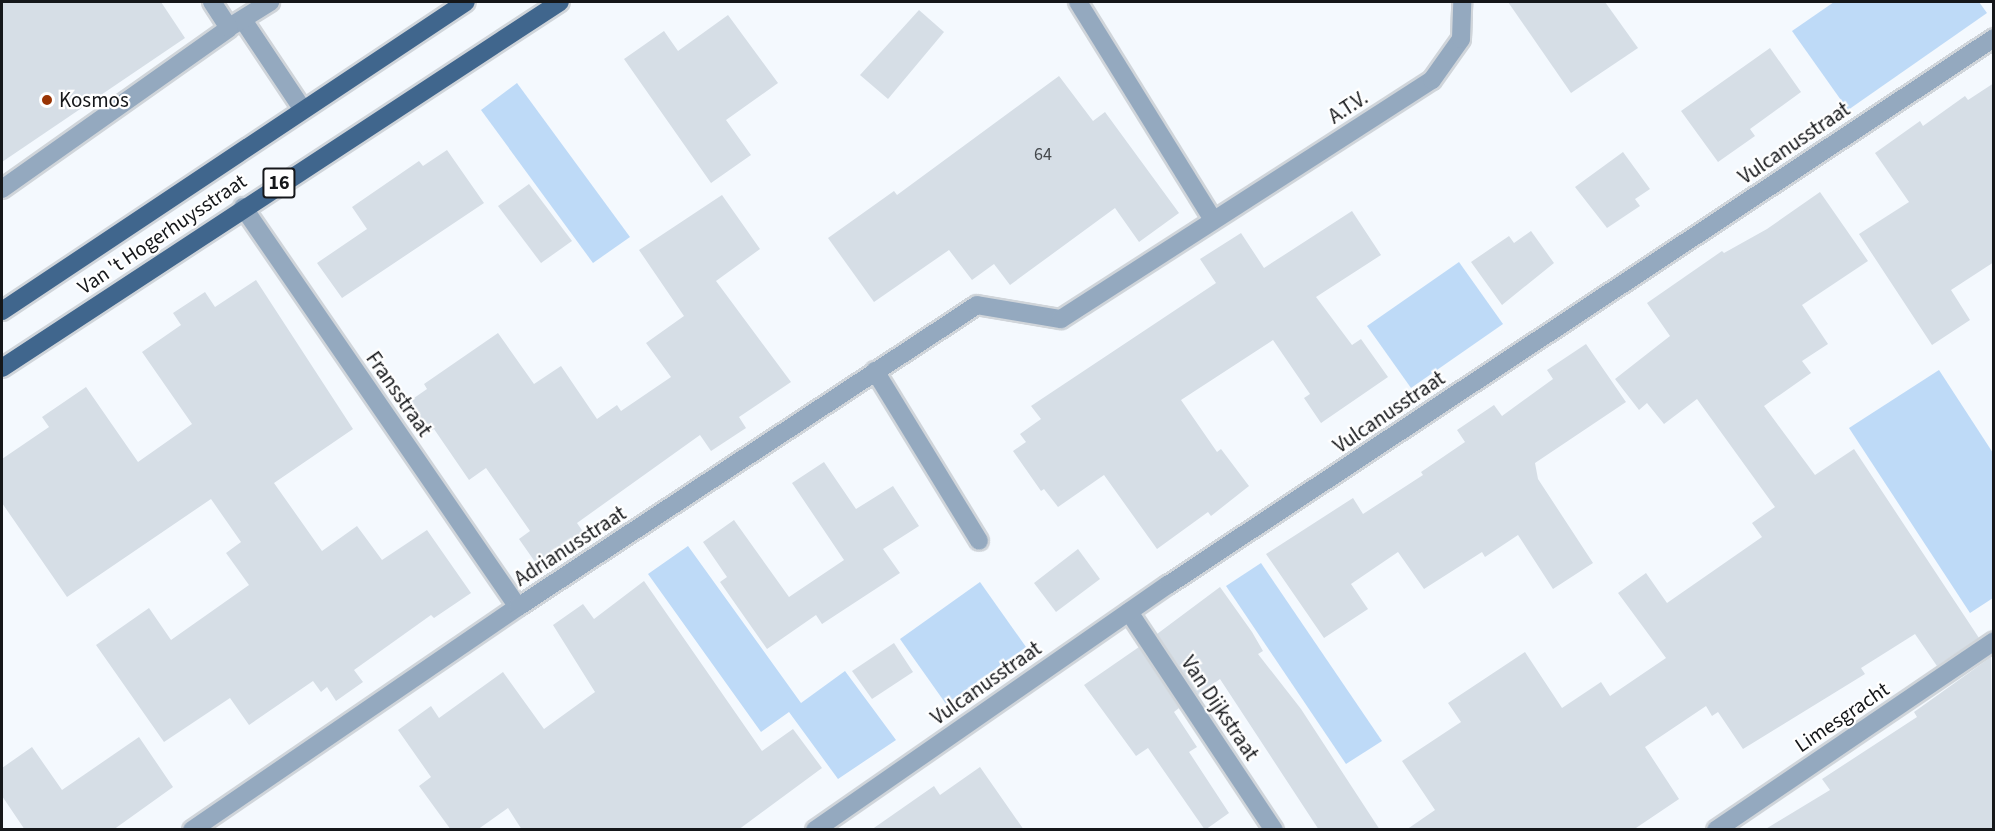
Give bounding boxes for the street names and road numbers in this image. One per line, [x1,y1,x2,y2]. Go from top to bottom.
street label: A.T.V. [1323,85,1373,129]
street label: Vulcanusstraat [1734,97,1854,189]
road number: 16 [261,166,297,200]
street label: Van 't Hogerhuysstraat [73,168,251,300]
street label: Fransstraat [361,347,437,441]
street label: Vulcanusstraat [1329,366,1449,458]
street label: Adrianusstraat [509,501,631,591]
street label: Vulcanusstraat [926,636,1046,730]
street label: Van Dijkstraat [1176,651,1264,765]
street label: Limesgracht [1790,676,1894,758]

